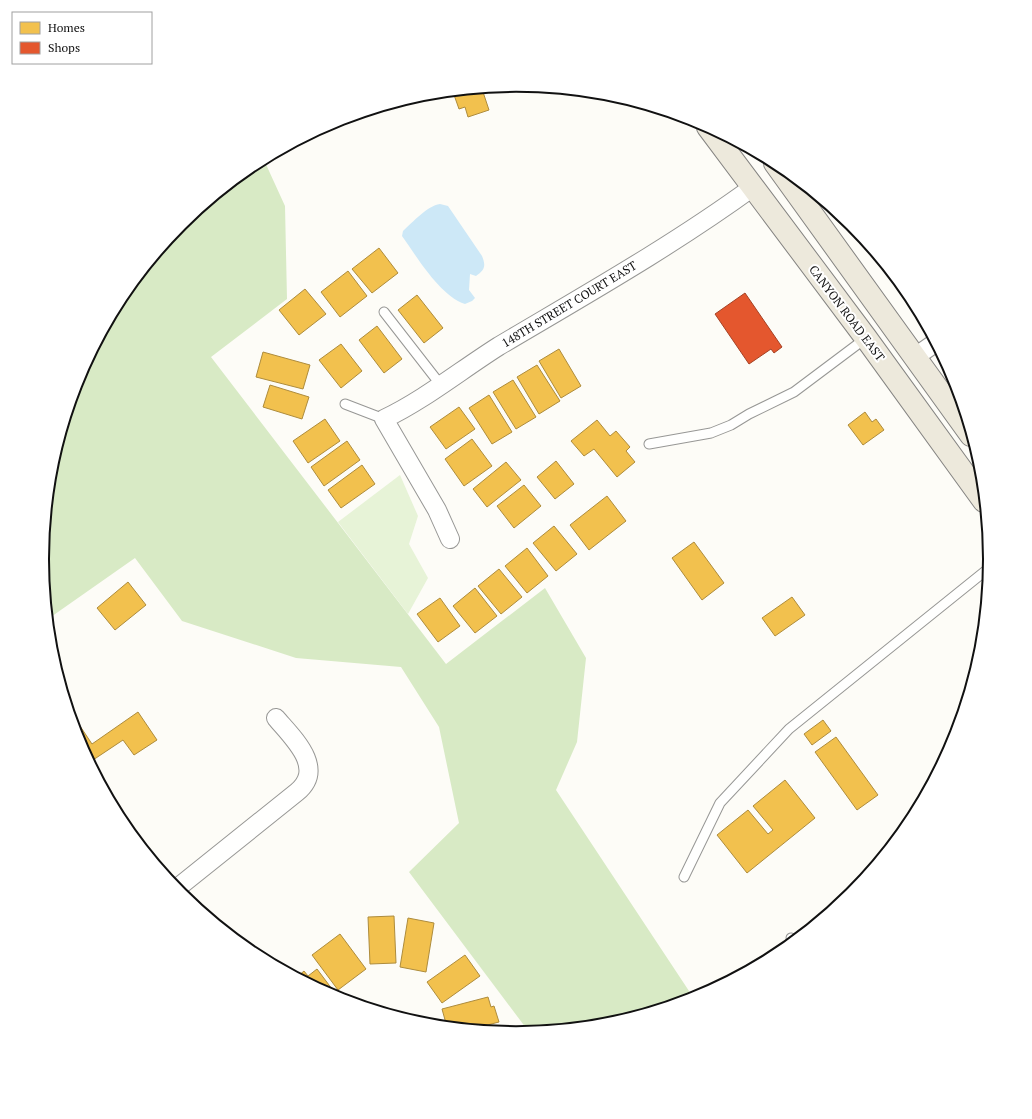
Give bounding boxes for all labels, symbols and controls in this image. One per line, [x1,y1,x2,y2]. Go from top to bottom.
legend [12,12,152,64]
text: Homes [48,20,85,35]
text: Shops [48,40,80,55]
street label: 148TH STREET COURT EAST [499,257,640,350]
street label: CANYON ROAD EAST [806,262,888,364]

